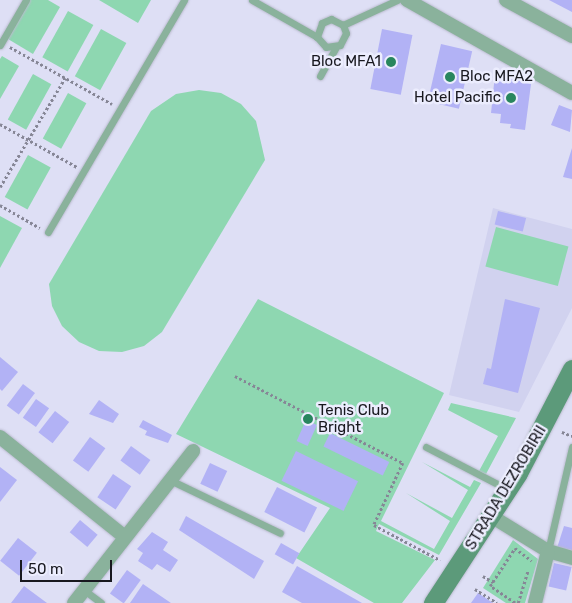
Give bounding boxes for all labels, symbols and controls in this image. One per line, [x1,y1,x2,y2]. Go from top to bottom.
place label: Bloc MFA1 [311,53,381,71]
marker: Bloc MFA1 [385,56,397,68]
place label: Bloc MFA2 [460,68,533,86]
marker: Bloc MFA2 [444,71,456,83]
place label: Hotel Pacific [414,89,501,107]
marker: Hotel Pacific [505,92,517,104]
place label: Tenis Club Bright [318,401,389,436]
marker: Tenis Club Bright [302,413,314,425]
street label: STRADA DEZROBIRII [462,422,550,554]
scale bar [22,550,115,582]
text: 50 m [28,560,63,578]

